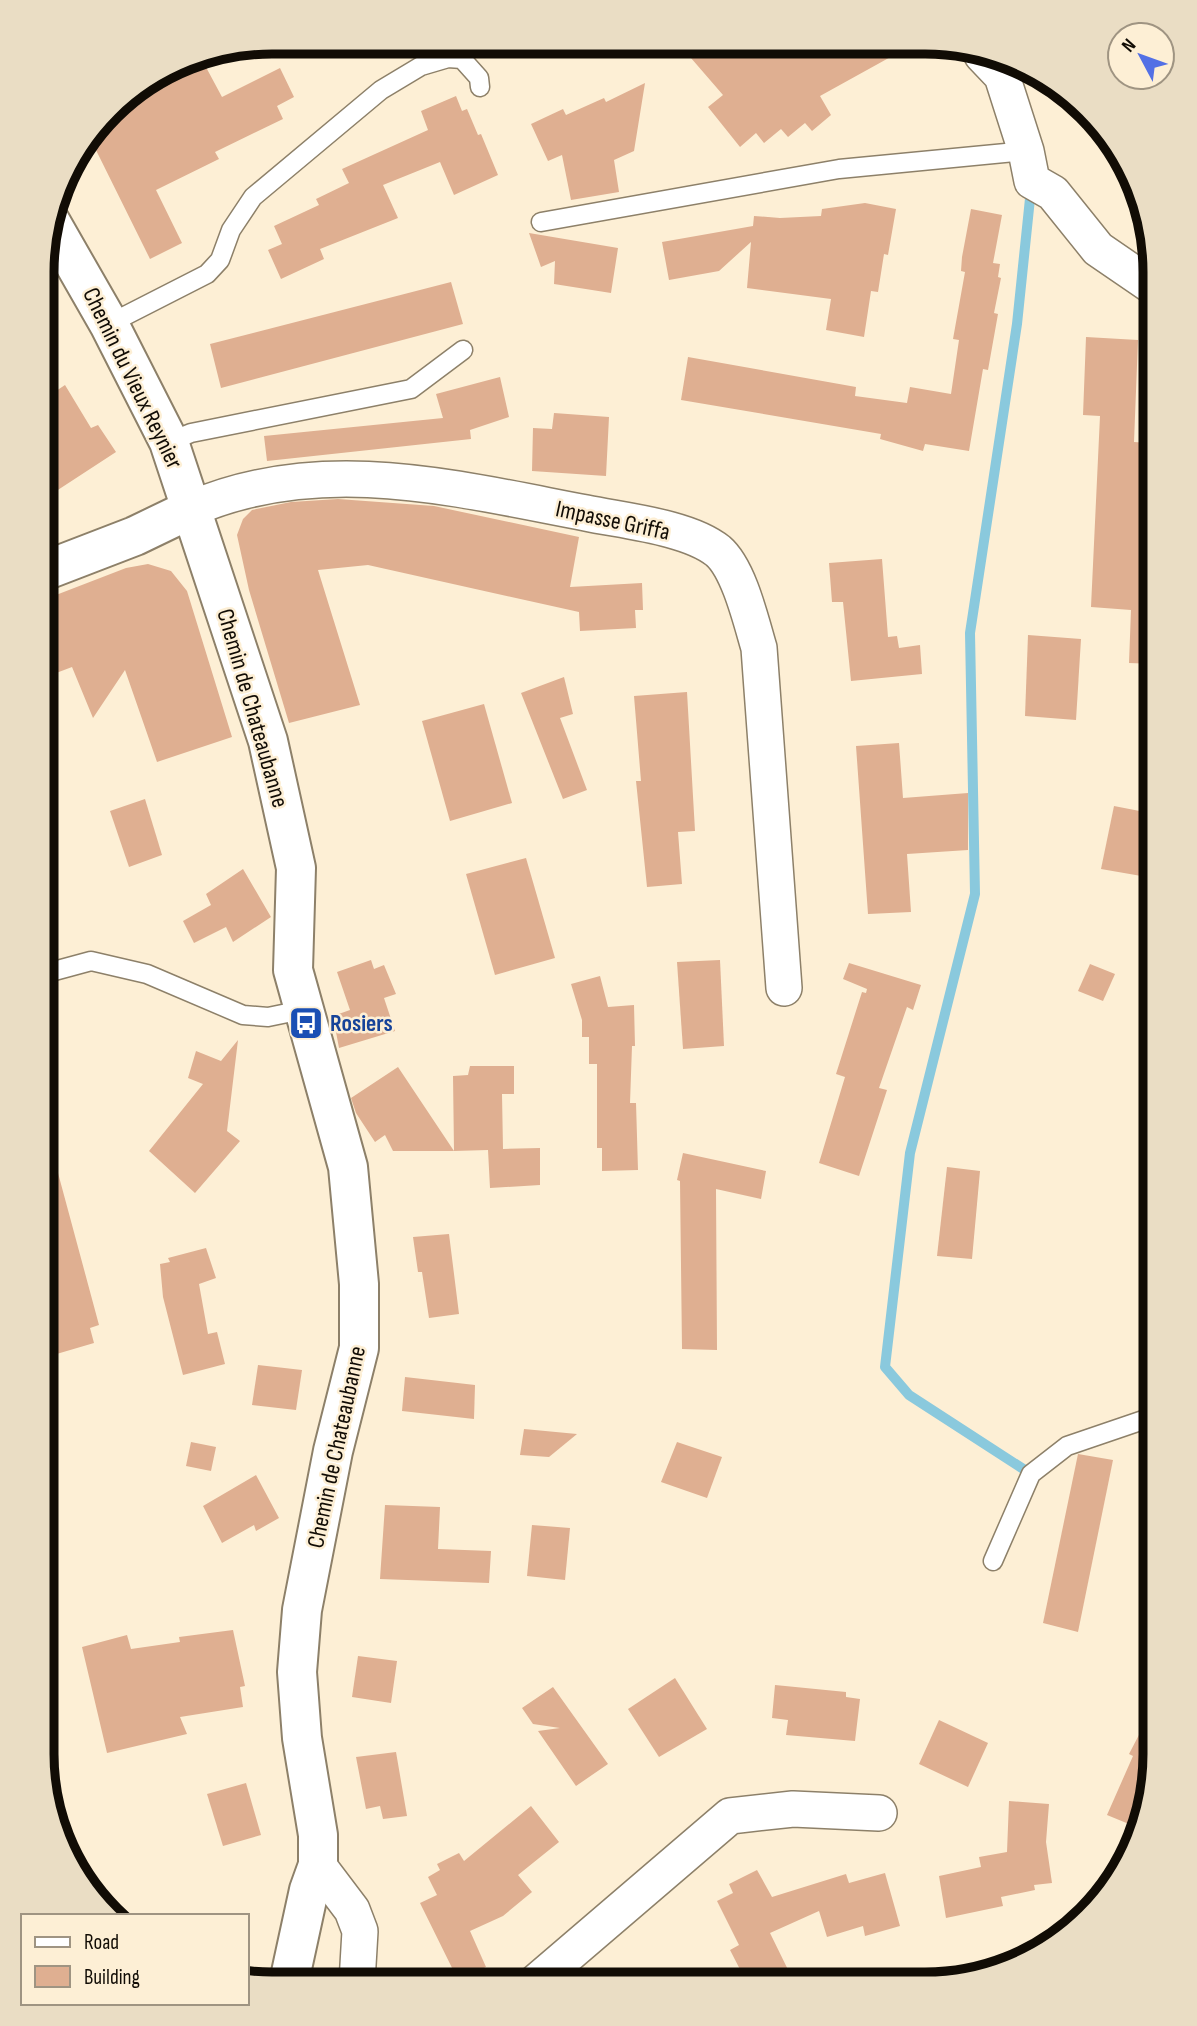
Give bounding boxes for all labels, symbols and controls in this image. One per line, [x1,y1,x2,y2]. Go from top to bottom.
north arrow [1106,21,1176,91]
text: N [1117,34,1141,57]
street label: Chemin du Vieux Reynier [76,283,189,474]
street label: Impasse Griffa [553,494,673,547]
street label: Chemin de Chateaubanne [210,605,295,811]
bus stop icon: Rosiers [287,1004,325,1042]
place label: Rosiers [330,1009,393,1038]
street label: Chemin de Chateaubanne [301,1344,372,1551]
legend [21,1914,248,2005]
text: Road [84,1930,119,1955]
text: Building [84,1965,140,1990]

